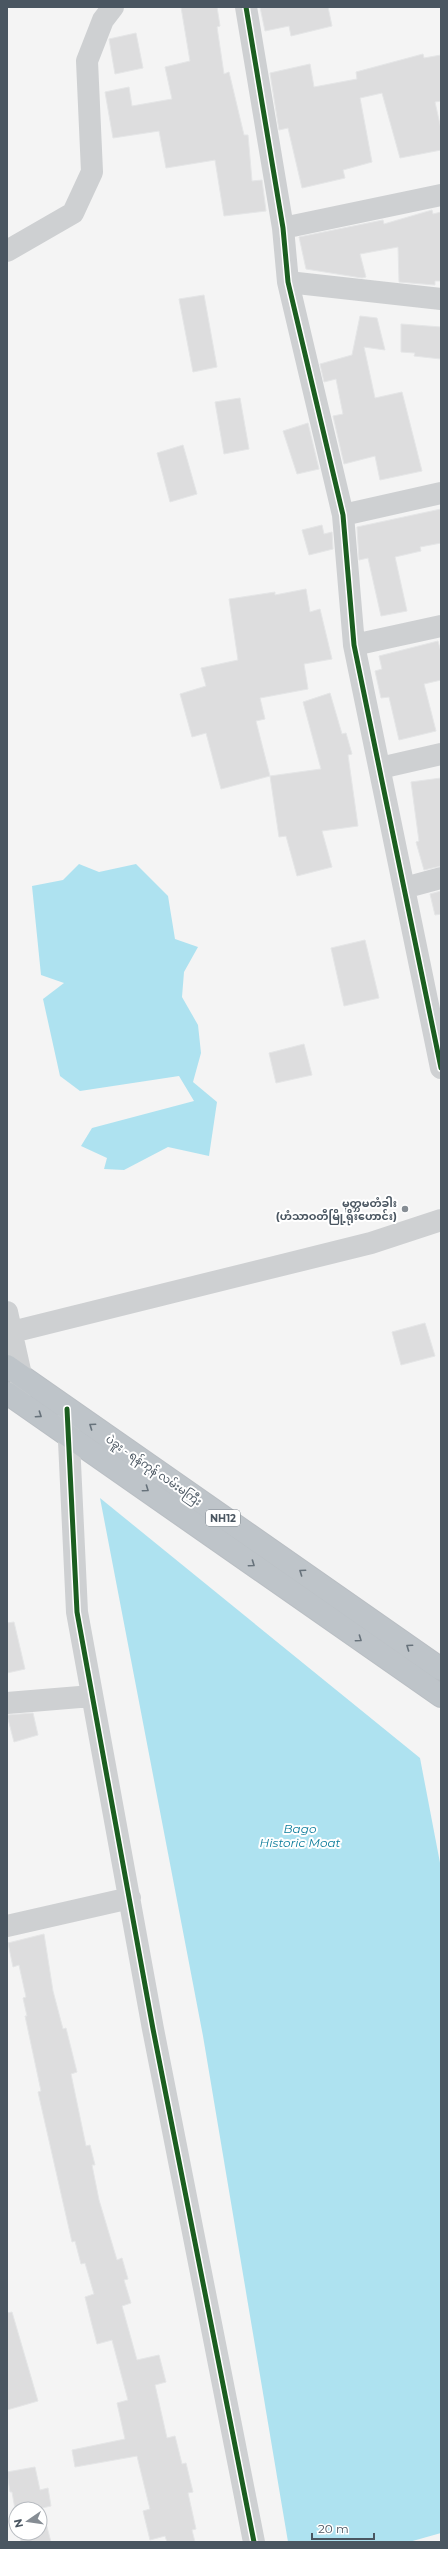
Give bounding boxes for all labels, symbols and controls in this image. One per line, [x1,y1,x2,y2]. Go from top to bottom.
place label: မုတ္တမတံခါး (ဟံသာဝတီမြို့ရိုးဟောင်း) [276,1196,397,1226]
marker: မုတ္တမတံခါး (ဟံသာဝတီမြို့ရိုးဟောင်း) [400,1204,410,1214]
one-way arrow [35,1410,42,1418]
one-way arrow [89,1423,96,1431]
street label: ပဲခူး - ရန်ကုန် လမ်းမကြီး [102,1432,205,1510]
one-way arrow [142,1484,149,1492]
road number: NH12 [206,1510,240,1526]
one-way arrow [248,1559,255,1566]
one-way arrow [299,1569,306,1577]
one-way arrow [354,1634,361,1641]
one-way arrow [406,1644,413,1652]
water label: Bago Historic Moat [260,1821,341,1850]
north arrow [8,2501,48,2541]
scale bar [312,2515,374,2541]
text: N [10,2517,26,2529]
text: 20 m [318,2521,349,2536]

